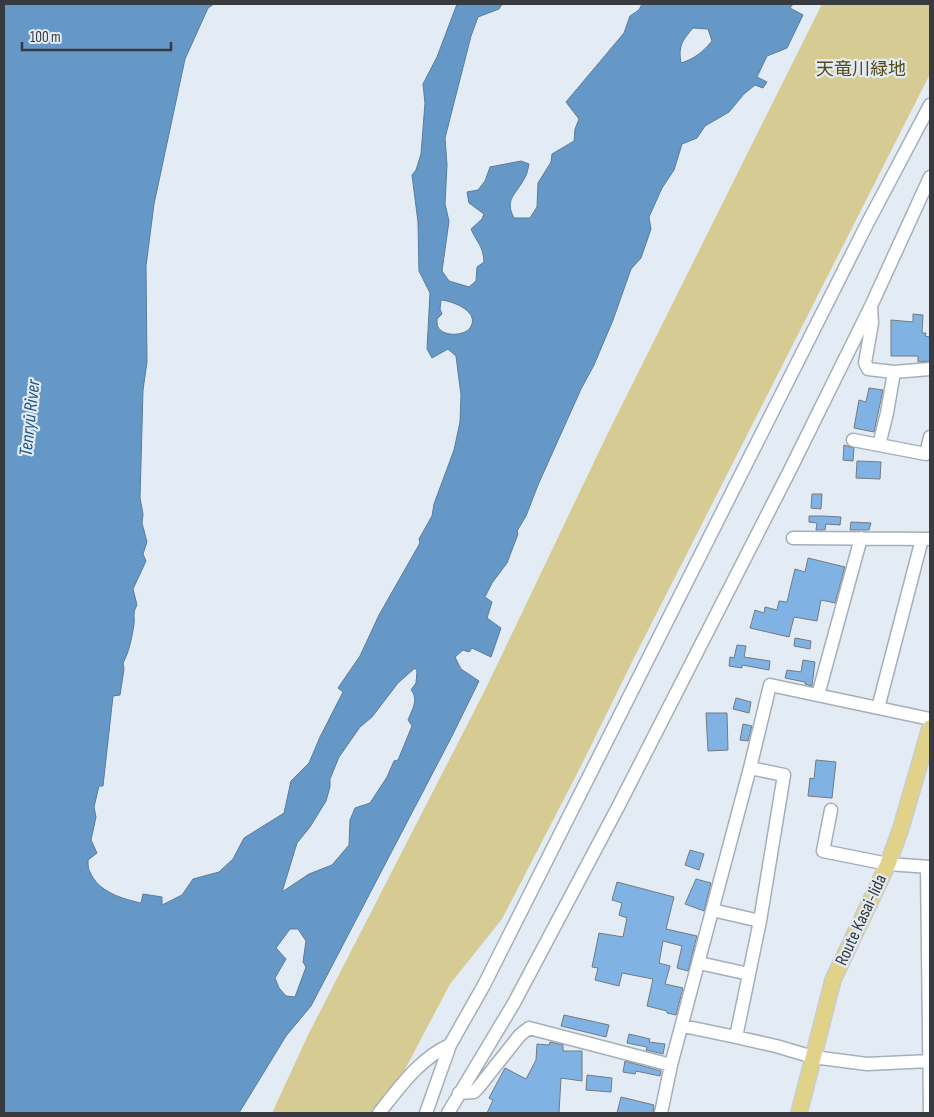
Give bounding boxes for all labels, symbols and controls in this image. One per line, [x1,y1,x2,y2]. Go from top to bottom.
scale bar [22,20,171,52]
text: 100 m [30,28,61,47]
park label: 天竜川緑地 [816,59,906,80]
water label: Tenryū River [15,378,46,457]
street label: Route Kasai-Iida [831,871,891,969]

